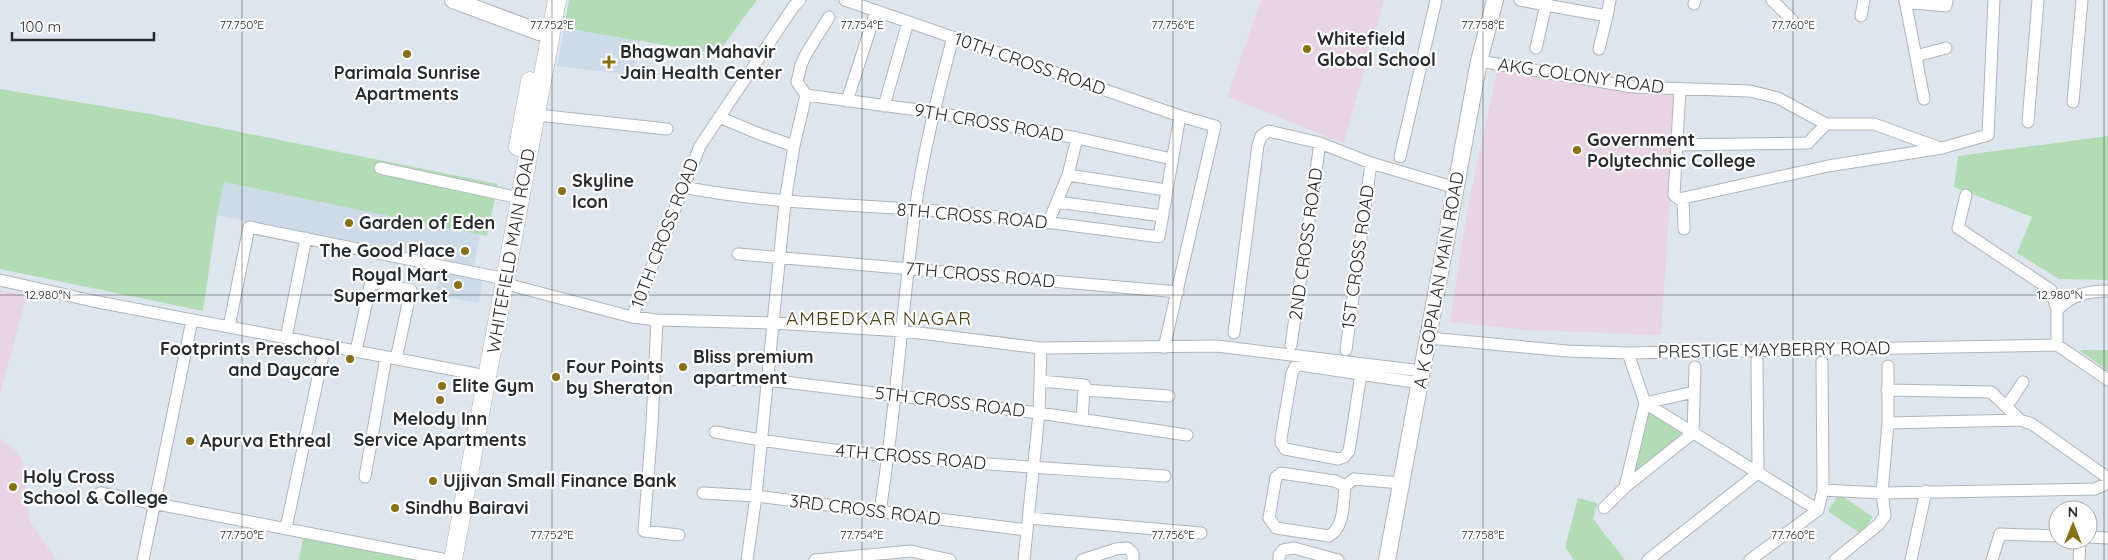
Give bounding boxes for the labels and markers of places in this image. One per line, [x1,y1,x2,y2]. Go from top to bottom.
place label: Whitefield Global School [1317,27,1436,71]
place label: Bhagwan Mahavir Jain Health Center [620,40,782,84]
marker: Whitefield Global School [1301,43,1313,55]
marker: Parimala Sunrise Apartments [401,48,413,60]
marker: Bhagwan Mahavir Jain Health Center [602,55,616,69]
place label: Parimala Sunrise Apartments [334,61,480,105]
place label: Government Polytechnic College [1587,128,1756,172]
marker: Government Polytechnic College [1571,144,1583,156]
place label: Skyline Icon [572,169,634,213]
marker: Skyline Icon [556,185,568,197]
place label: Garden of Eden [359,211,495,234]
marker: Garden of Eden [343,217,355,229]
place label: The Good Place [319,239,455,262]
marker: The Good Place [459,245,471,257]
place label: Royal Mart Supermarket [333,263,448,307]
marker: Royal Mart Supermarket [452,279,464,291]
place label: Footprints Preschool and Daycare [160,337,340,381]
place label: Bliss premium apartment [693,345,814,389]
marker: Footprints Preschool and Daycare [344,353,356,365]
place label: Four Points by Sheraton [566,355,673,399]
marker: Bliss premium apartment [677,361,689,373]
marker: Four Points by Sheraton [550,371,562,383]
place label: Elite Gym [452,374,534,397]
marker: Elite Gym [436,380,448,392]
marker: Melody Inn Service Apartments [434,394,446,406]
place label: Melody Inn Service Apartments [353,407,527,451]
place label: Apurva Ethreal [200,429,331,452]
marker: Apurva Ethreal [184,435,196,447]
place label: Holy Cross School & College [23,465,168,509]
place label: Ujjivan Small Finance Bank [443,469,677,492]
marker: Ujjivan Small Finance Bank [427,475,439,487]
marker: Holy Cross School & College [7,481,19,493]
place label: Sindhu Bairavi [405,496,529,519]
marker: Sindhu Bairavi [389,502,401,514]

